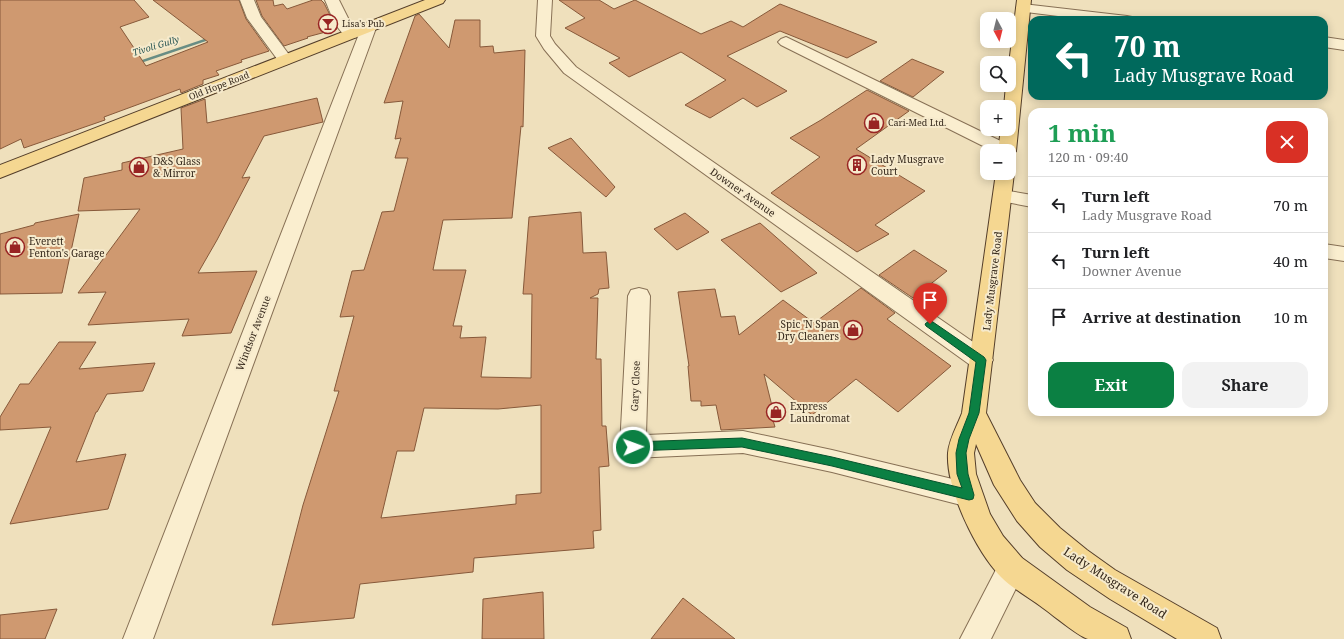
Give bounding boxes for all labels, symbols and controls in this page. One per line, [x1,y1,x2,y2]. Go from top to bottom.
north arrow [980,12,1016,48]
map controls [980,12,1016,180]
bar icon: Lisa's Pub [317,13,339,35]
place label: Lisa's Pub [342,17,385,30]
text: 70 m [1114,27,1181,65]
water label: Tivoli Gully [131,32,181,59]
icon: left [1048,32,1100,84]
button: search [980,56,1016,92]
text: Lady Musgrave Road [1114,63,1294,87]
street label: Old Hope Road [187,68,251,103]
button: + [980,100,1016,136]
shop icon: Cari-Med Ltd. [863,112,885,134]
place label: Cari-Med Ltd. [888,116,946,129]
text: 1 min [1048,116,1116,149]
button: close [1266,121,1308,163]
button: − [980,144,1016,180]
text: 120 m · 09:40 [1048,148,1128,166]
place label: Lady Musgrave Court [871,152,944,178]
place label: D&S Glass & Mirror [153,154,201,180]
building icon: Lady Musgrave Court [846,154,868,176]
shop icon: D&S Glass & Mirror [128,156,150,178]
street label: Downer Avenue [708,164,778,220]
text: Turn left [1082,186,1150,206]
icon: left [1048,194,1070,216]
text: 70 m [1273,195,1308,215]
text: Lady Musgrave Road [1082,206,1212,224]
street label: Lady Musgrave Road [979,231,1005,331]
place label: Everett Fenton's Garage [29,234,105,260]
shop icon: Everett Fenton's Garage [4,236,26,258]
text: Turn left [1082,242,1150,262]
icon: left [1048,250,1070,272]
text: 40 m [1273,251,1308,271]
text: Downer Avenue [1082,262,1181,280]
pin [913,283,947,324]
icon: arrive [919,289,941,311]
street label: Windsor Avenue [232,293,274,373]
icon: arrive [1048,306,1070,328]
text: Arrive at destination [1082,307,1241,327]
text: 10 m [1273,307,1308,327]
place label: Spic 'N Span Dry Cleaners [778,317,840,343]
shop icon: Spic 'N Span Dry Cleaners [842,319,864,341]
street label: Gary Close [627,360,643,412]
button: Exit [1048,362,1174,408]
button: Share [1182,362,1308,408]
place label: Express Laundromat [790,399,850,425]
shop icon: Express Laundromat [765,401,787,423]
position arrow [612,426,654,468]
street label: Lady Musgrave Road [1060,543,1171,623]

